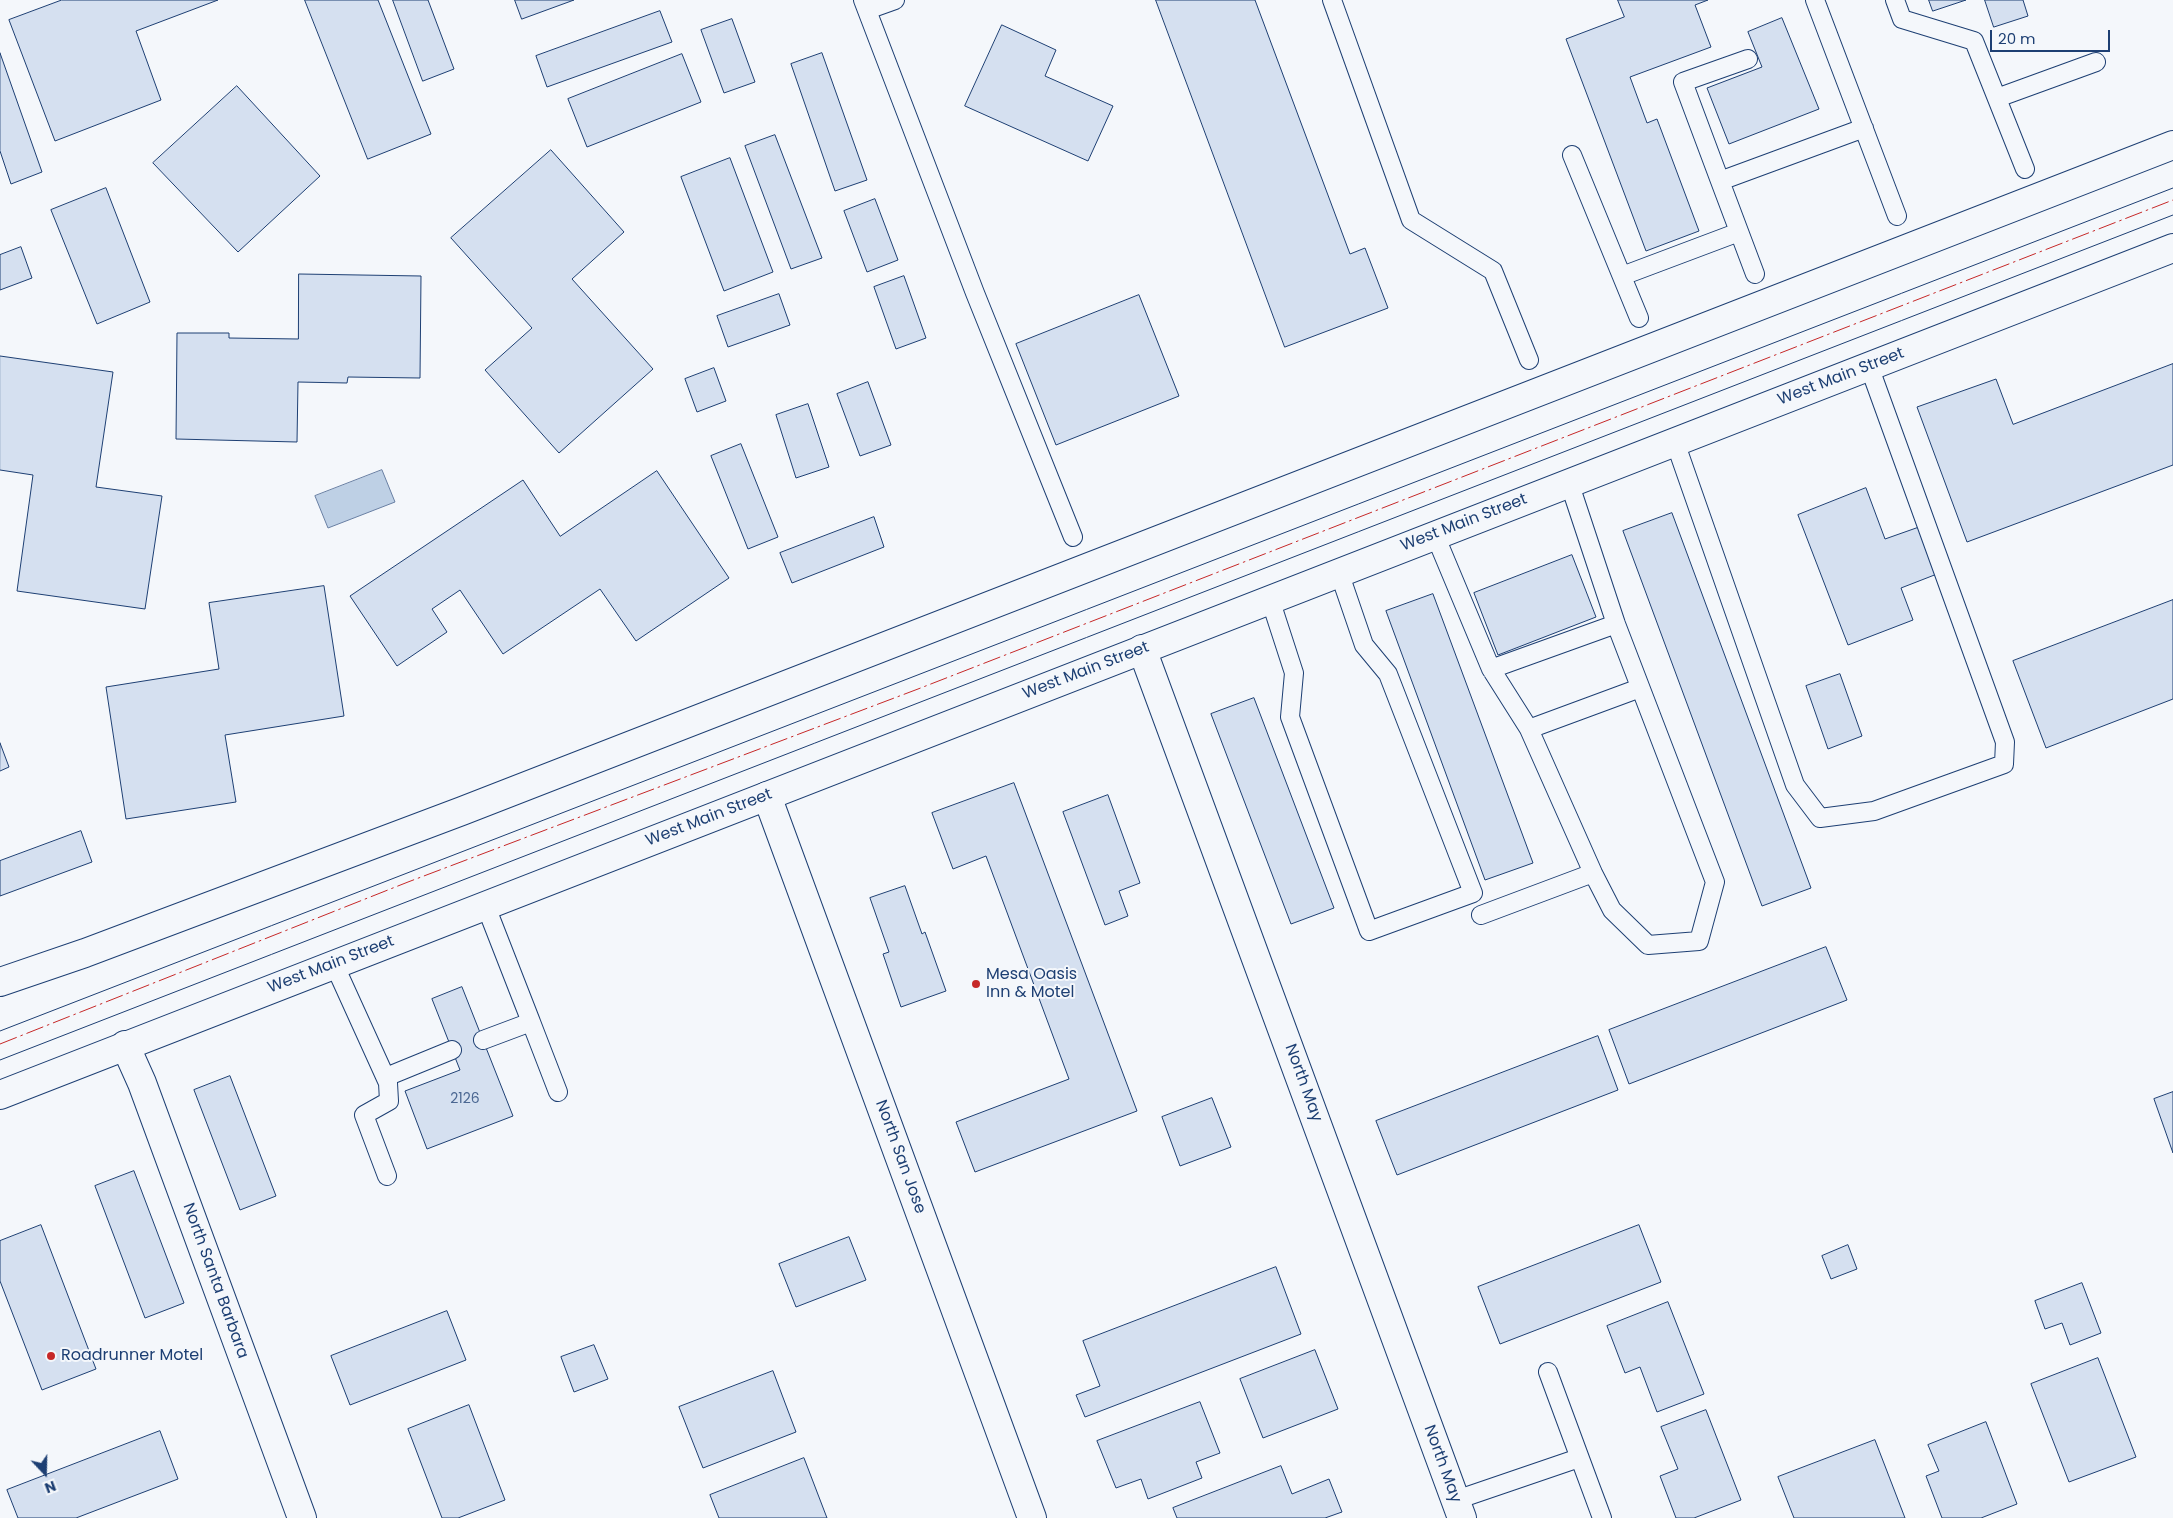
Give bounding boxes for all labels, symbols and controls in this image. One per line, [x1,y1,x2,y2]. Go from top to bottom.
scale bar [1993,20,2113,52]
text: 20 m [1998,28,2036,49]
street label: West Main Street [1775,344,1907,410]
street label: West Main Street [1398,490,1530,556]
street label: West Main Street [1020,638,1152,704]
street label: West Main Street [643,785,775,851]
street label: West Main Street [265,932,397,998]
place label: Mesa Oasis Inn & Motel [986,965,1077,1003]
marker: Mesa Oasis Inn & Motel [970,978,982,990]
street label: North May [1280,1041,1326,1125]
house number: 2126 [450,1091,480,1107]
street label: North San Jose [871,1098,929,1216]
street label: North Santa Barbara [178,1201,252,1361]
place label: Roadrunner Motel [61,1346,203,1366]
marker: Roadrunner Motel [45,1350,57,1362]
street label: North May [1419,1422,1465,1506]
north arrow [20,1448,70,1498]
text: N [42,1476,59,1498]

